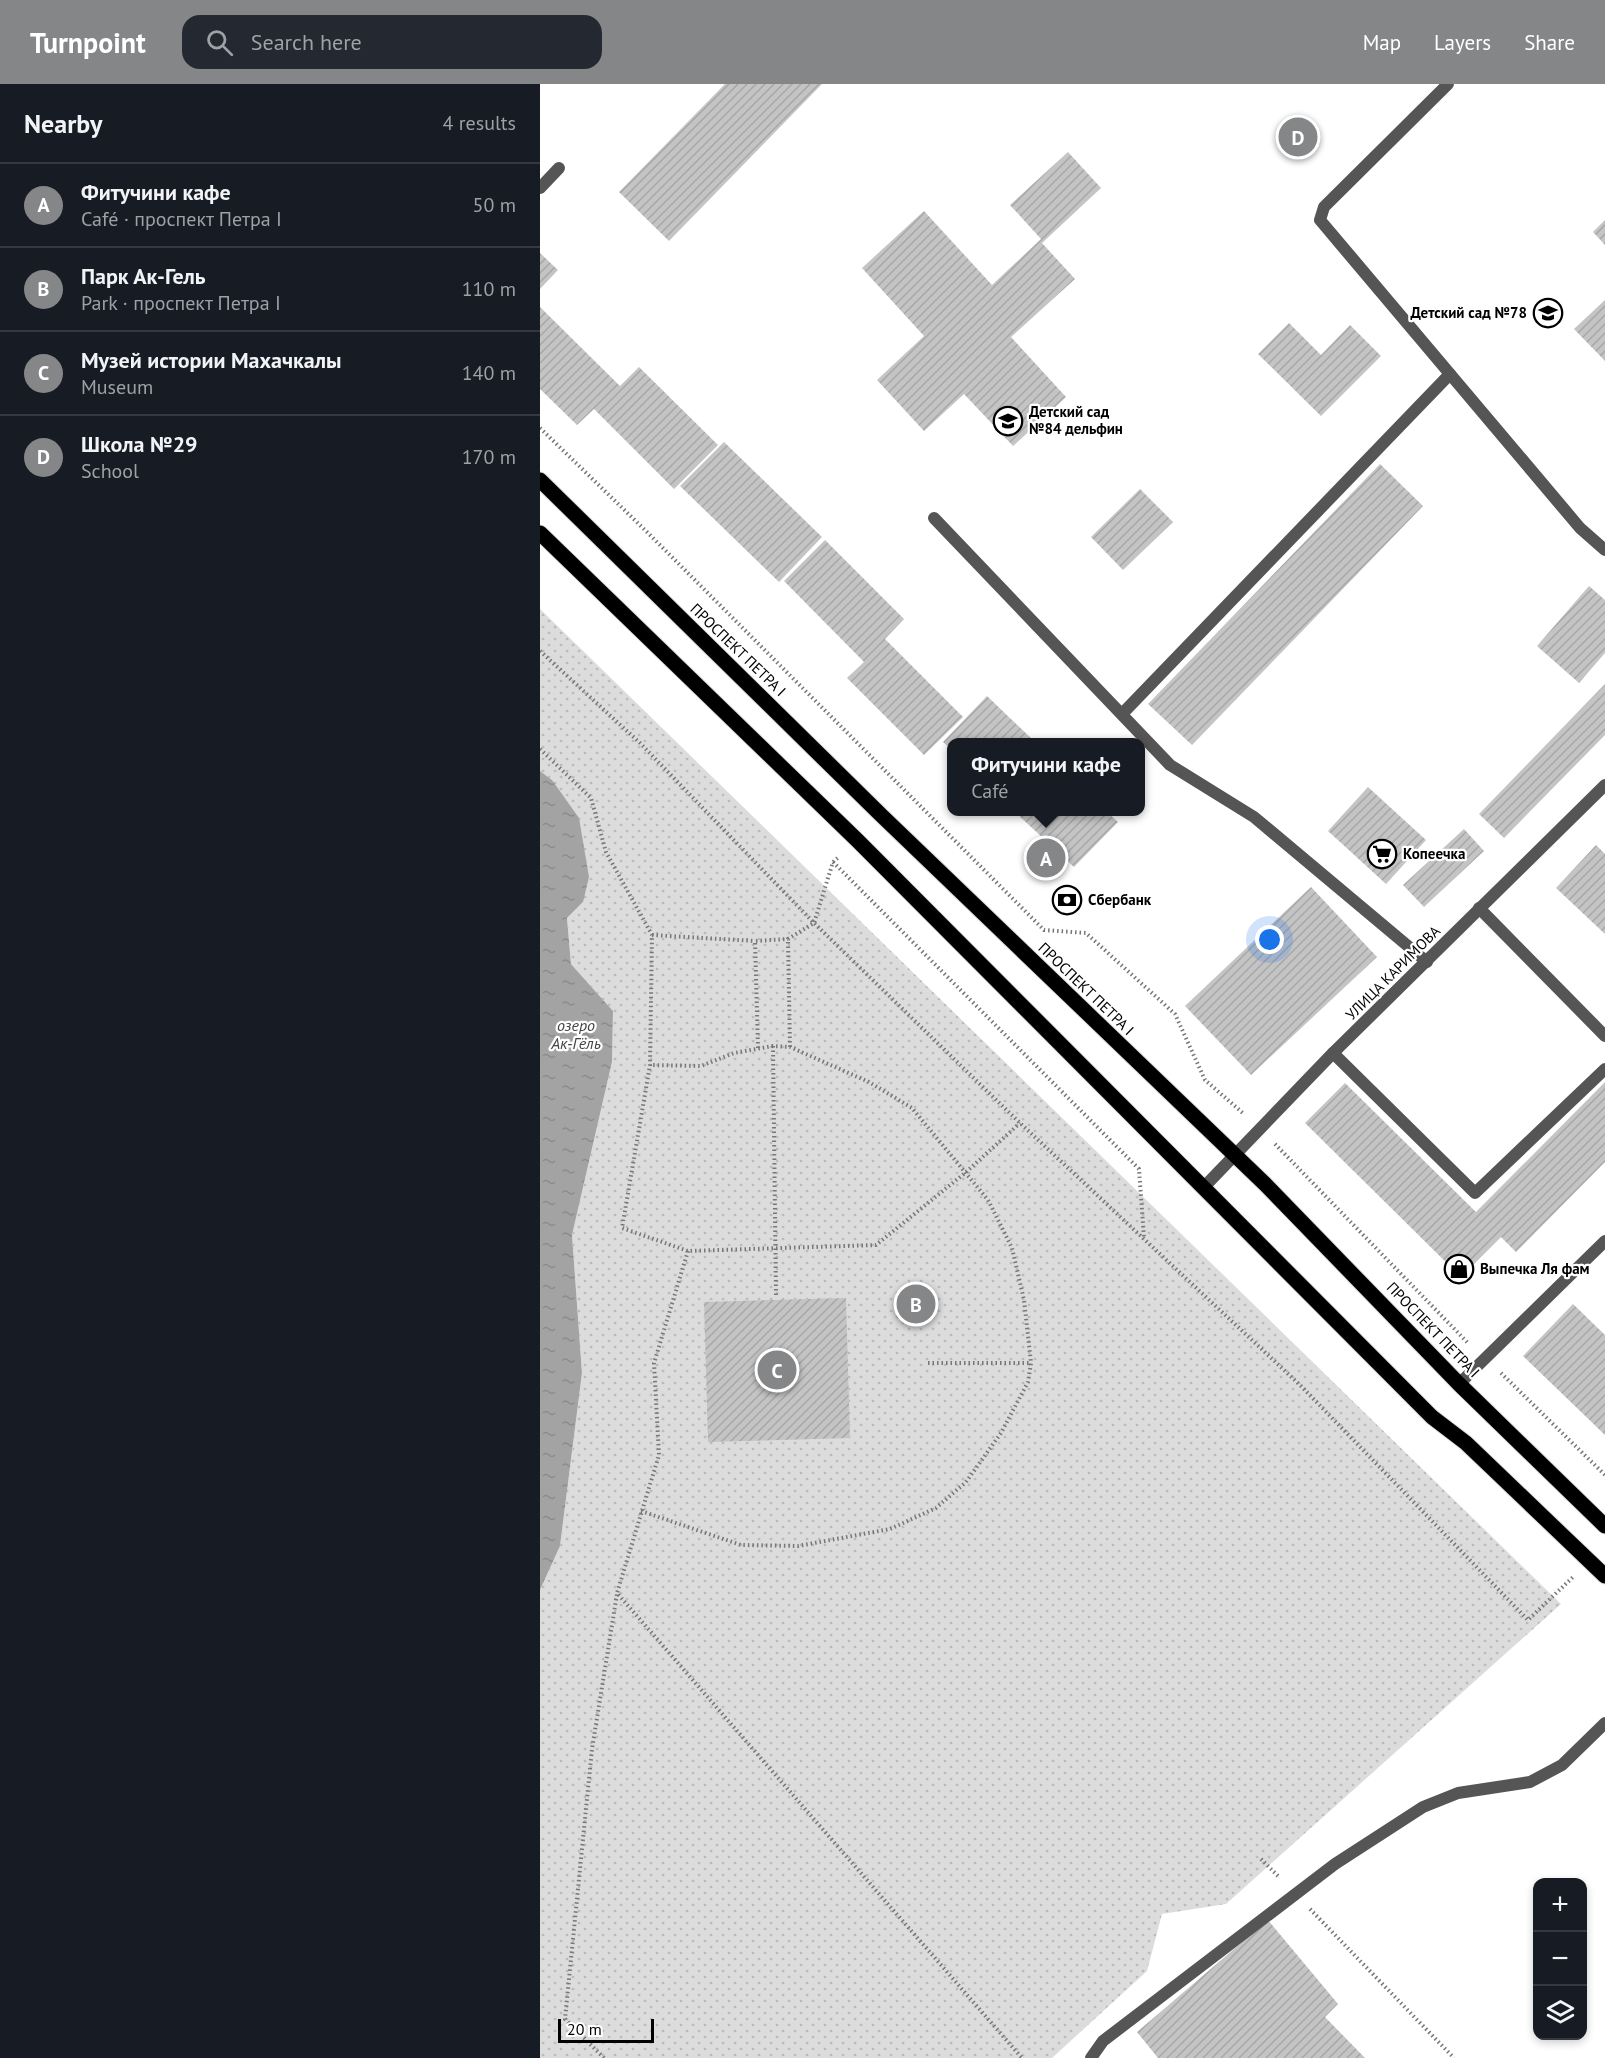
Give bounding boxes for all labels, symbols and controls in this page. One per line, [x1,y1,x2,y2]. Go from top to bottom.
search box [182,15,602,69]
text: Turnpoint [30,24,146,61]
icon: search [203,26,236,59]
text: Search here [251,28,362,56]
text: Map [1363,29,1401,56]
text: Layers [1434,29,1491,56]
text: Share [1524,29,1575,56]
text: Nearby [24,107,102,140]
text: 4 results [443,110,516,136]
pin: D [1278,115,1317,160]
text: Фитучини кафе [81,178,231,206]
text: A [37,192,50,218]
text: 50 m [473,192,516,218]
text: Café · проспект Петра I [81,206,282,232]
text: Парк Ак-Гель [81,262,206,290]
text: B [38,276,49,302]
text: 110 m [462,276,516,302]
text: Park · проспект Петра I [81,290,281,316]
school or university icon: Детский сад №78 [1532,297,1564,329]
place label: Детский сад №78 [1410,303,1527,322]
text: Музей истории Махачкалы [81,346,342,374]
text: C [38,360,49,386]
text: 140 m [462,360,516,386]
text: Museum [81,374,153,400]
place label: Детский сад №84 дельфин [1029,402,1123,438]
school or university icon: Детский сад №84 дельфин [992,405,1024,437]
text: Школа №29 [81,430,198,458]
text: D [37,444,50,470]
text: 170 m [462,444,516,470]
text: School [81,458,139,484]
street label: ПРОСПЕКТ ПЕТРА I [687,599,790,700]
popup [947,738,1145,816]
text: Фитучини кафе [971,750,1121,778]
text: Café [971,778,1008,804]
pin: A [1026,836,1066,880]
supermarket icon: Копеечка [1366,838,1398,870]
place label: Копеечка [1403,844,1465,863]
bank icon: Сбербанк [1051,884,1083,916]
place label: Сбербанк [1088,890,1152,909]
street label: УЛИЦА КАРИМОВА [1341,921,1444,1024]
your location [1255,925,1284,954]
street label: ПРОСПЕКТ ПЕТРА I [1035,938,1138,1039]
water label: озеро Ак-Гёль [550,1015,601,1053]
shop icon: Выпечка Ля фам [1443,1253,1475,1285]
place label: Выпечка Ля фам [1480,1259,1590,1278]
street label: ПРОСПЕКТ ПЕТРА I [1383,1278,1484,1381]
pin: B [896,1282,935,1326]
pin: C [758,1348,796,1392]
map controls [1533,1878,1587,2040]
button: + [1533,1878,1587,1932]
button: − [1533,1932,1587,1986]
button: layers [1533,1986,1587,2040]
scale bar [558,2016,654,2044]
text: 20 m [567,2019,602,2039]

